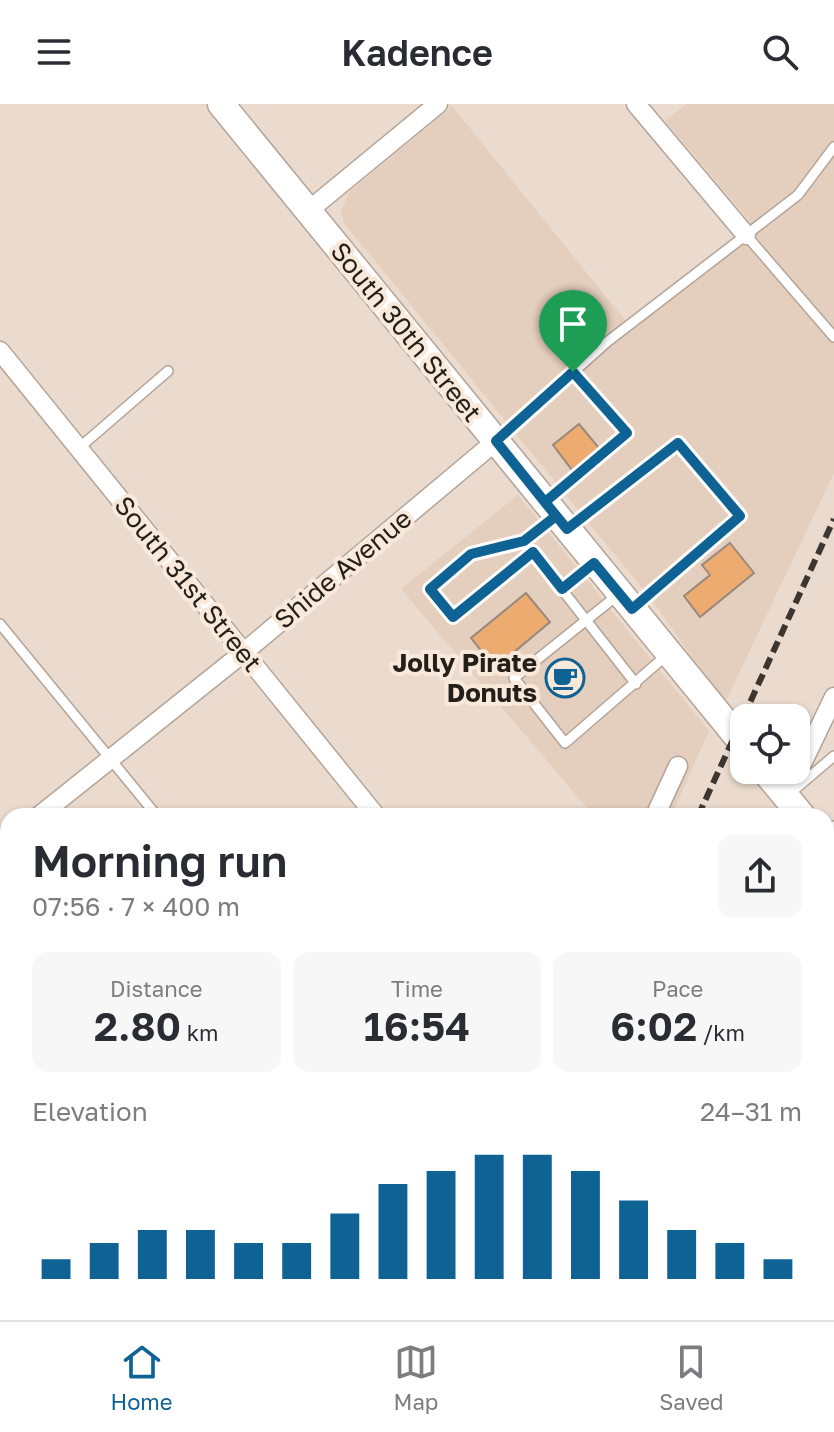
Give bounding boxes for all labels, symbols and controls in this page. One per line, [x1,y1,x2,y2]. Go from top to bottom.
icon: menu [32,30,76,74]
icon: search [758,30,802,74]
text: Kadence [341,31,493,74]
street label: South 30th Street [324,236,488,428]
pin [539,290,607,372]
icon: arrive [551,302,595,346]
street label: South 31st Street [108,490,269,677]
street label: Shide Avenue [268,502,417,635]
place label: Jolly Pirate Donuts [392,647,537,708]
cafe icon: Jolly Pirate Donuts [544,657,586,699]
map controls [730,704,810,784]
button: locate [730,704,810,784]
text: Morning run [32,834,287,887]
button: share [718,834,802,918]
text: 07:56 · 7 × 400 m [32,891,240,922]
text: Distance [110,975,203,1002]
text: Time [391,975,443,1002]
text: Pace [652,975,703,1002]
text: 2.80 [94,1002,181,1050]
text: 16:54 [364,1002,470,1050]
text: 6:02 [610,1002,697,1050]
text: km [181,1019,219,1046]
text: /km [697,1019,745,1046]
text: Elevation [32,1096,148,1127]
text: 24–31 m [700,1096,802,1127]
tab: Home [110,1340,173,1415]
tab: Map [393,1340,438,1415]
tab: Saved [659,1340,724,1415]

